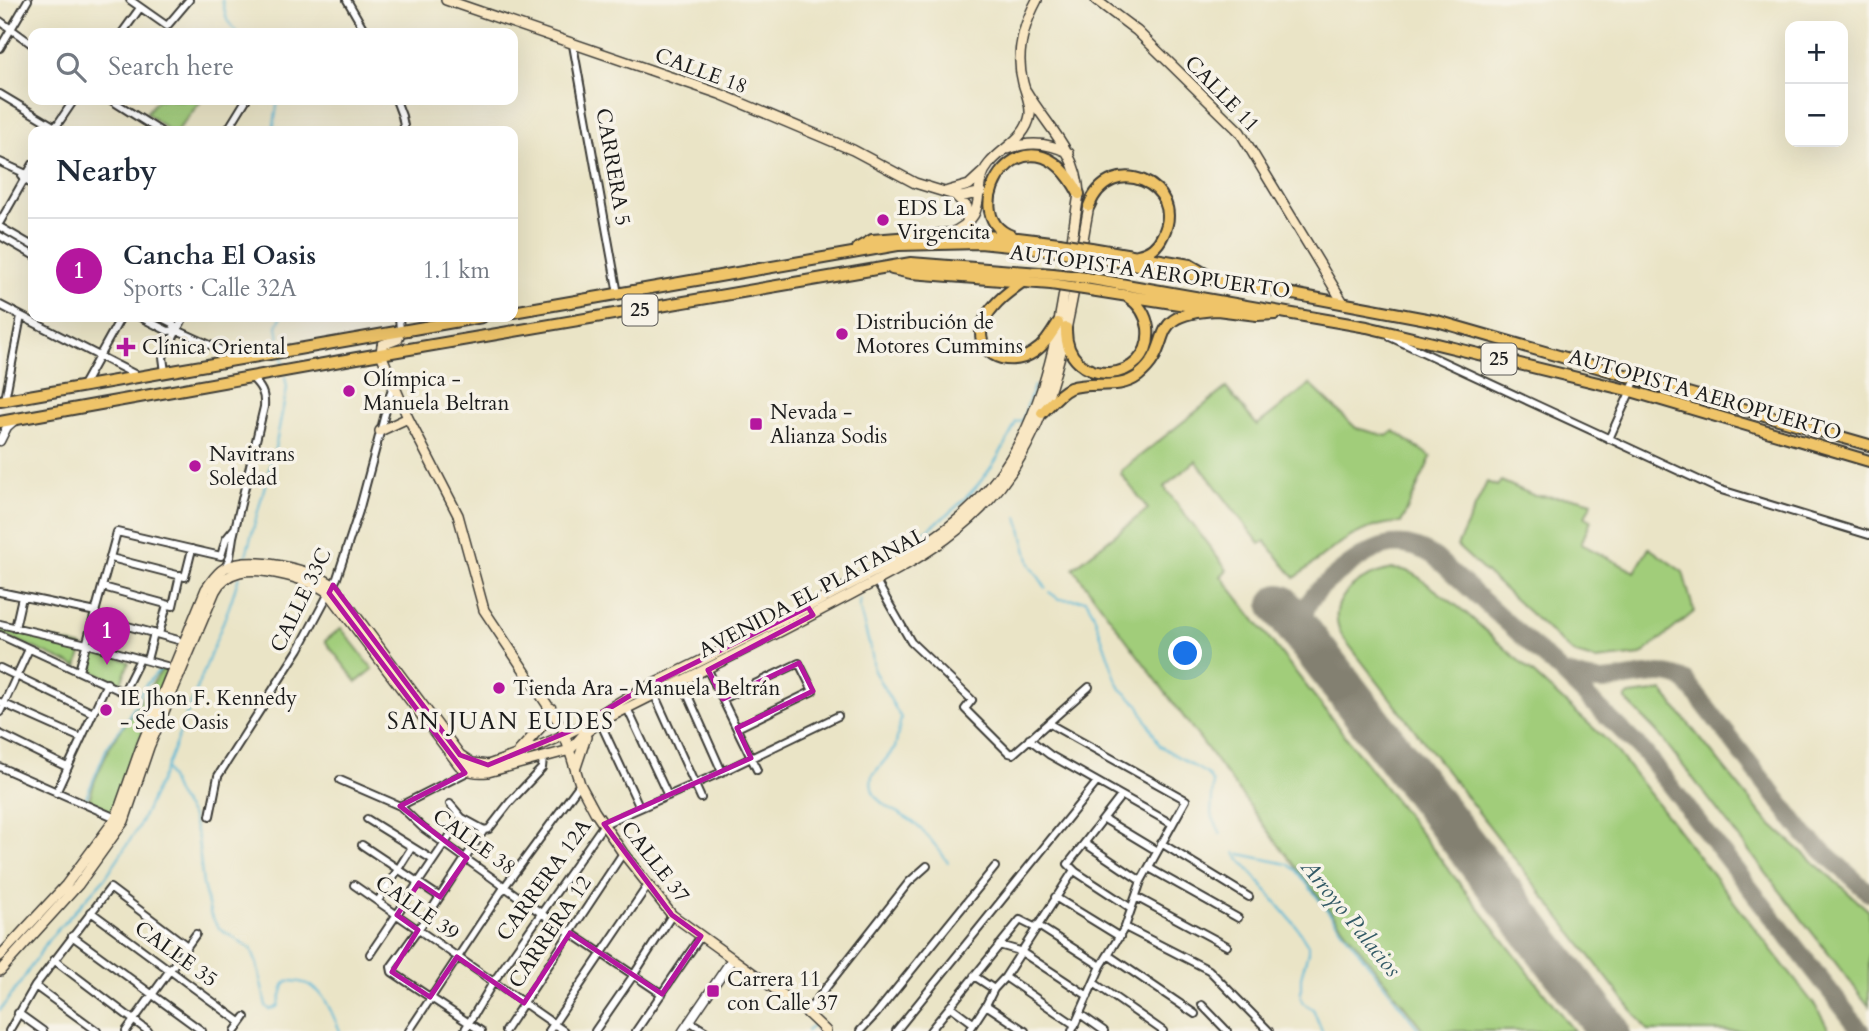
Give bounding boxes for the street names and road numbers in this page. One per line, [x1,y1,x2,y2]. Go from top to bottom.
street label: CALLE 18 [651,41,751,101]
street label: CALLE 11 [1178,49,1266,139]
street label: CARRERA 5 [588,106,638,228]
street label: AUTOPISTA AEROPUERTO [1008,238,1292,306]
road number: 25 [622,294,658,326]
street label: AUTOPISTA AEROPUERTO [1565,342,1845,448]
road number: 25 [1482,344,1516,374]
street label: AVENIDA EL PLATANAL [693,521,931,665]
street label: CALLE 33C [263,543,339,657]
street label: CALLE 38 [426,802,522,882]
street label: CARRERA 12A [491,814,597,946]
street label: CALLE 37 [614,815,696,909]
street label: CALLE 39 [369,868,465,948]
street label: CARRERA 12 [503,871,597,993]
street label: CALLE 35 [128,914,224,994]

